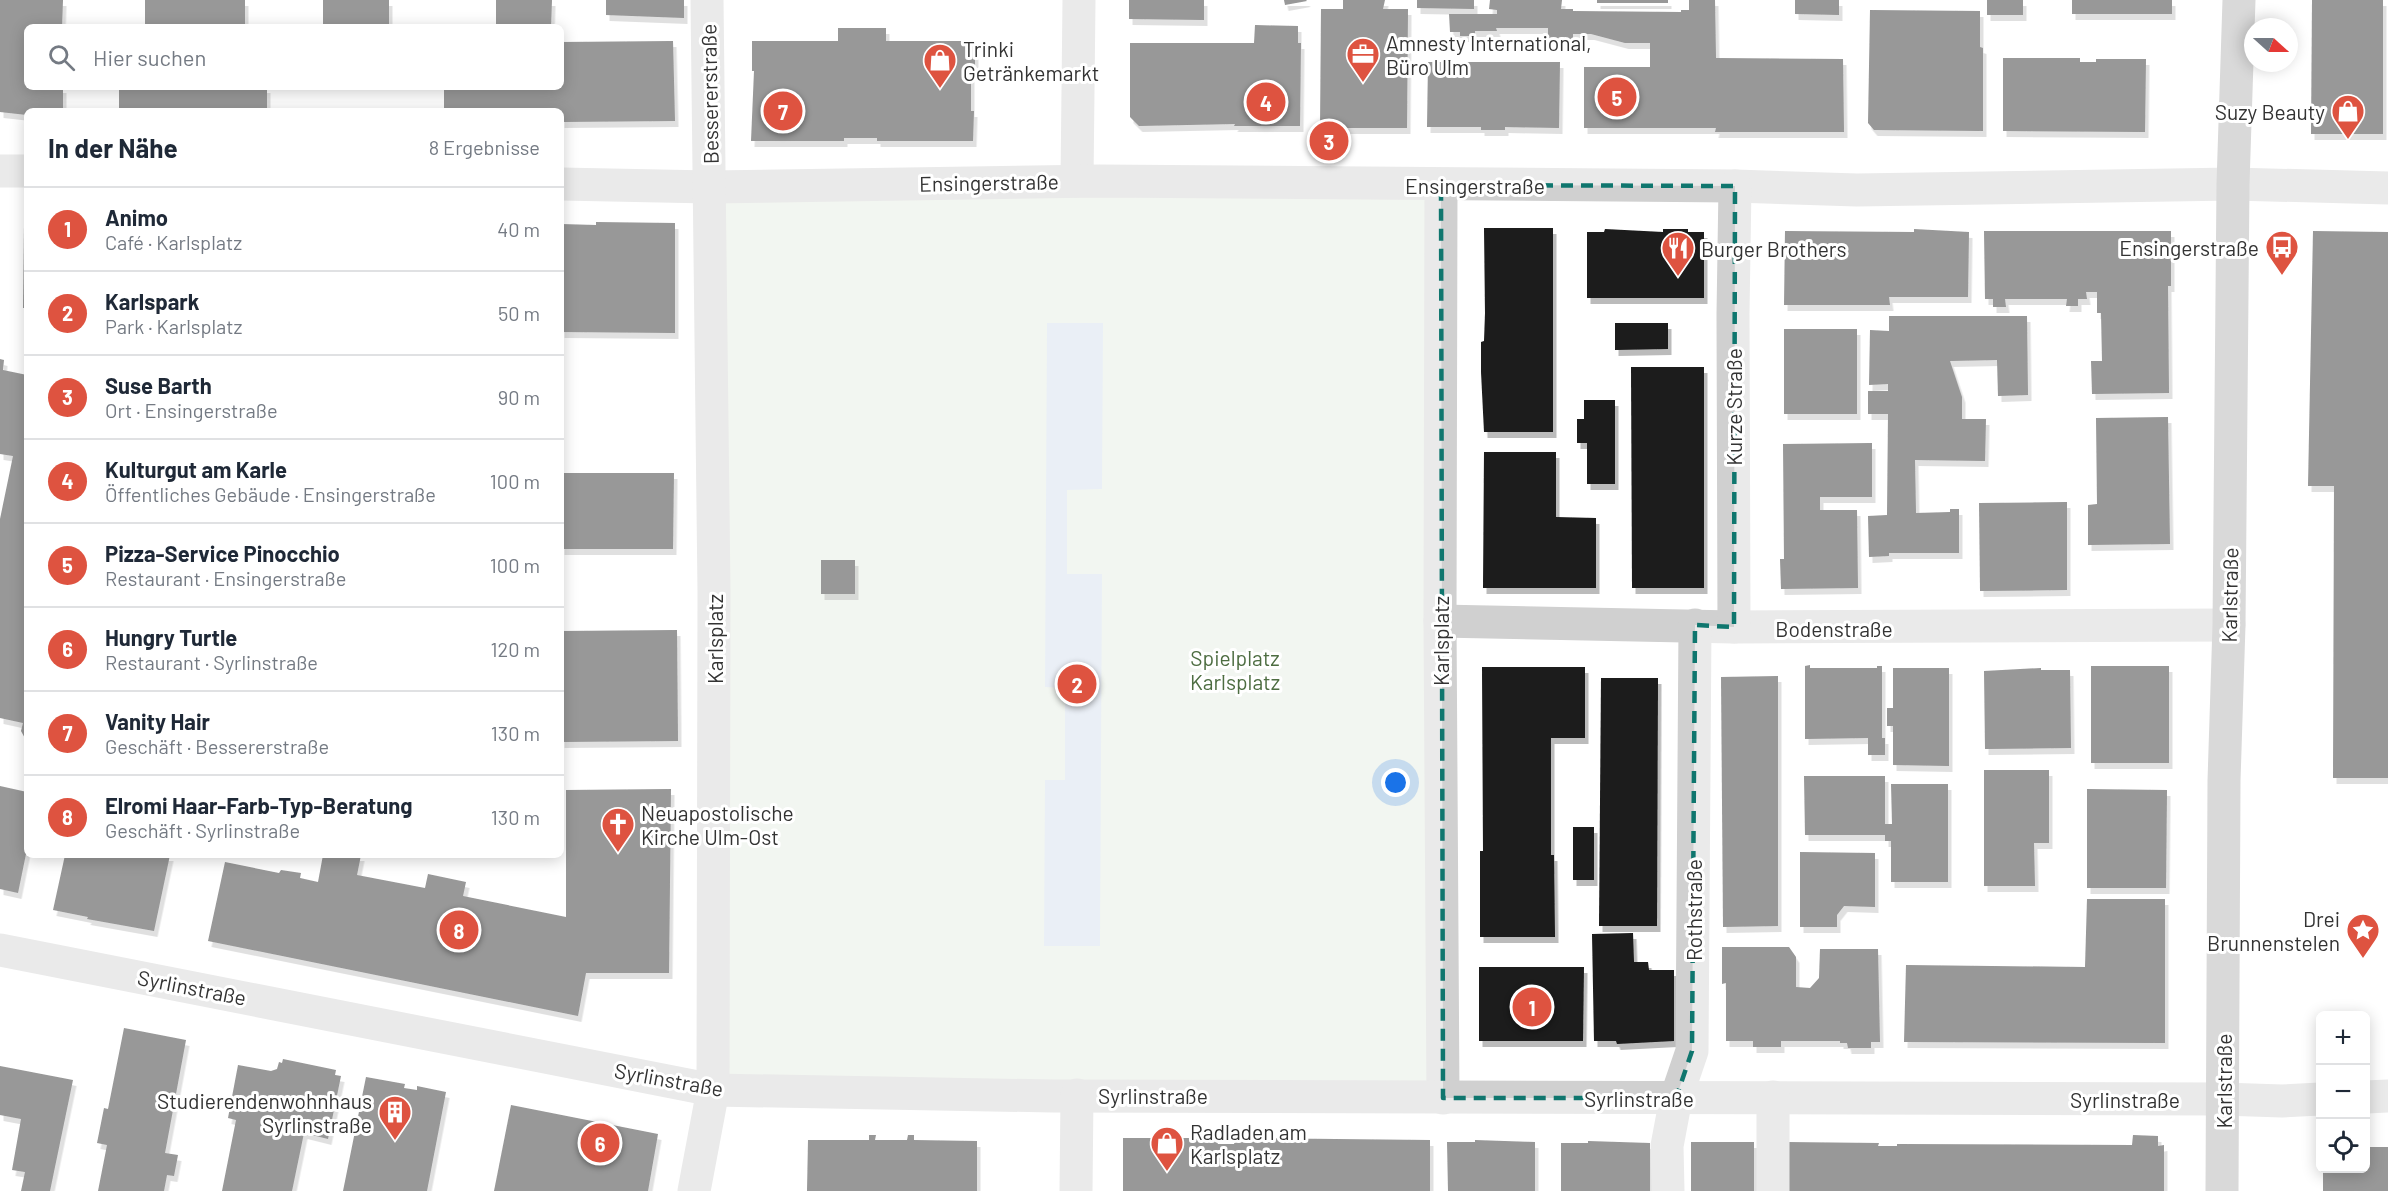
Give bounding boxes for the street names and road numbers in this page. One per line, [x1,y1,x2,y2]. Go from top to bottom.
street label: Bessererstraße [695,24,723,164]
street label: Ensingerstraße [919,168,1059,196]
street label: Ensingerstraße [1405,173,1545,198]
street label: Kurze Straße [1721,348,1746,466]
street label: Karlstraße [2216,547,2242,643]
street label: Karlsplatz [702,594,727,684]
street label: Karlsplatz [1428,596,1453,686]
street label: Bodenstraße [1775,616,1893,641]
street label: Rothstraße [1681,859,1706,961]
street label: Syrlinstraße [136,964,248,1010]
street label: Karlstraße [2211,1034,2236,1128]
street label: Syrlinstraße [613,1057,725,1101]
street label: Syrlinstraße [1098,1083,1208,1108]
street label: Syrlinstraße [1584,1086,1694,1111]
street label: Syrlinstraße [2070,1087,2180,1112]

